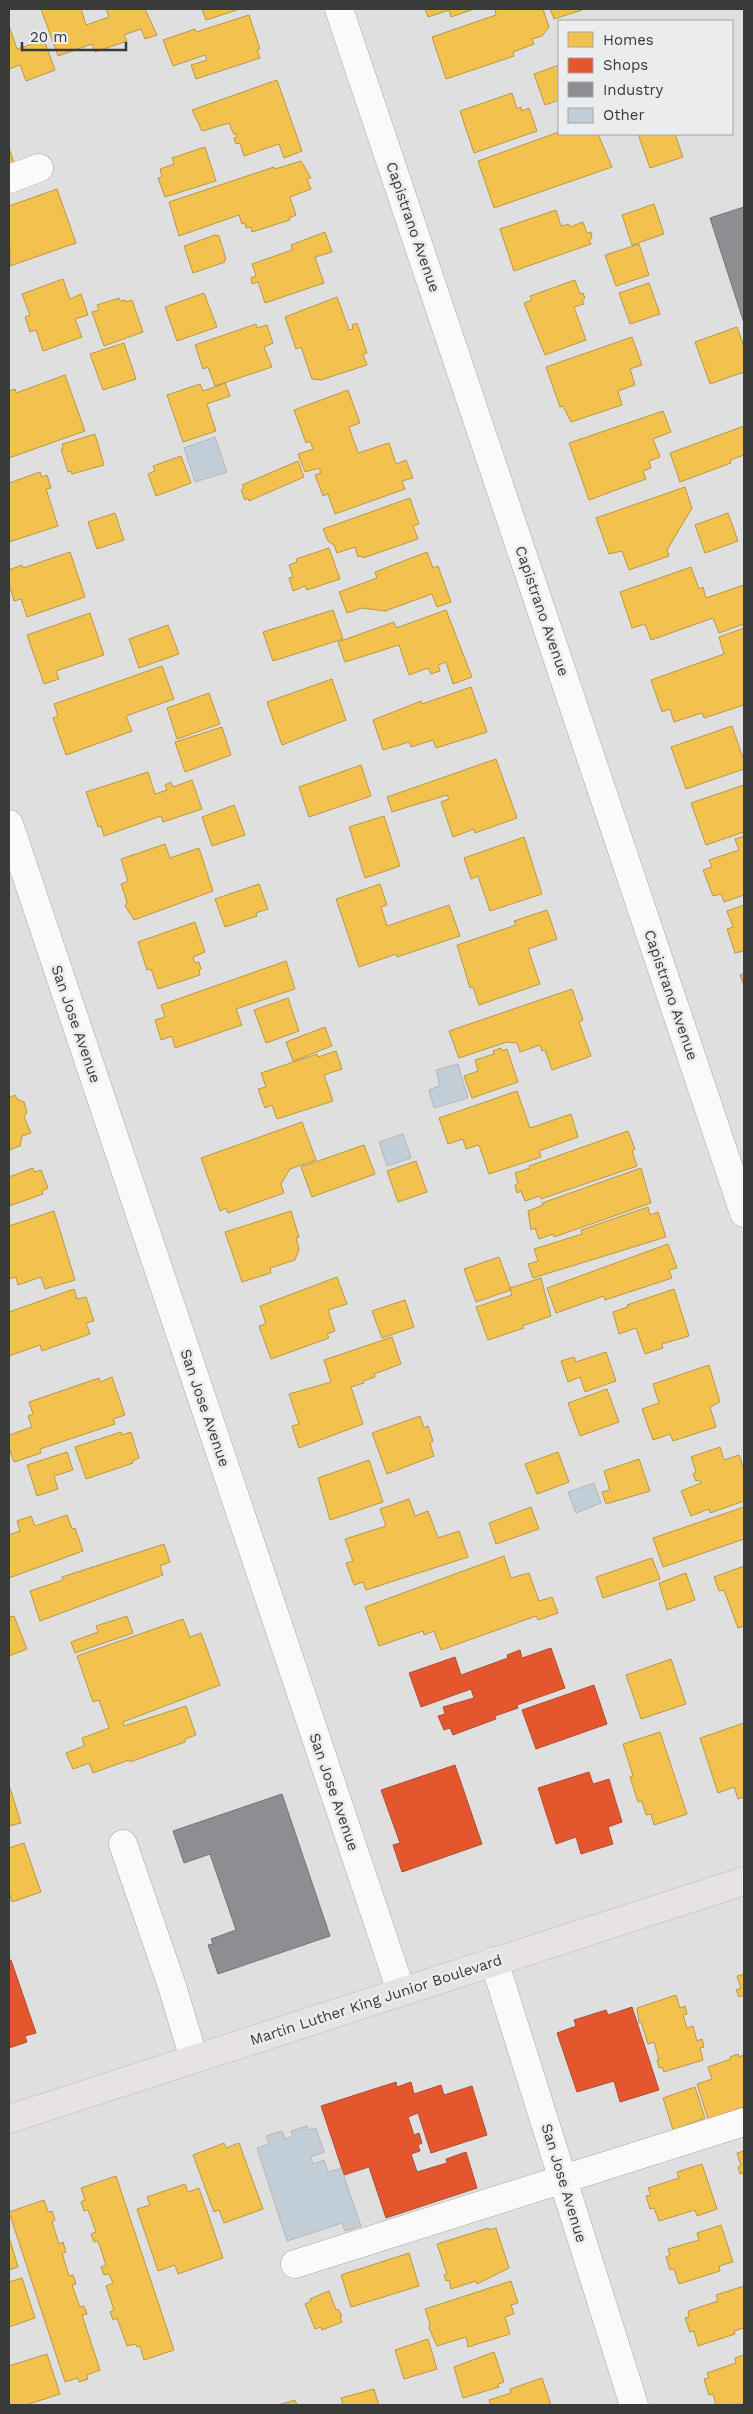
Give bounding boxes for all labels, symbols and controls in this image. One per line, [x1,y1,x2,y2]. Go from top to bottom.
scale bar [22,20,126,52]
legend [558,20,733,135]
text: 20 m [30,28,68,46]
text: Homes [603,31,654,49]
text: Shops [603,56,648,74]
text: Industry [603,81,664,99]
text: Other [603,106,645,124]
street label: Capistrano Avenue [382,159,444,295]
street label: Capistrano Avenue [511,543,573,679]
street label: Capistrano Avenue [640,927,702,1063]
street label: San Jose Avenue [47,963,105,1085]
street label: San Jose Avenue [176,1347,234,1469]
street label: San Jose Avenue [305,1731,363,1853]
street label: Martin Luther King Junior Boulevard [248,1951,504,2049]
street label: San Jose Avenue [537,2121,591,2245]

